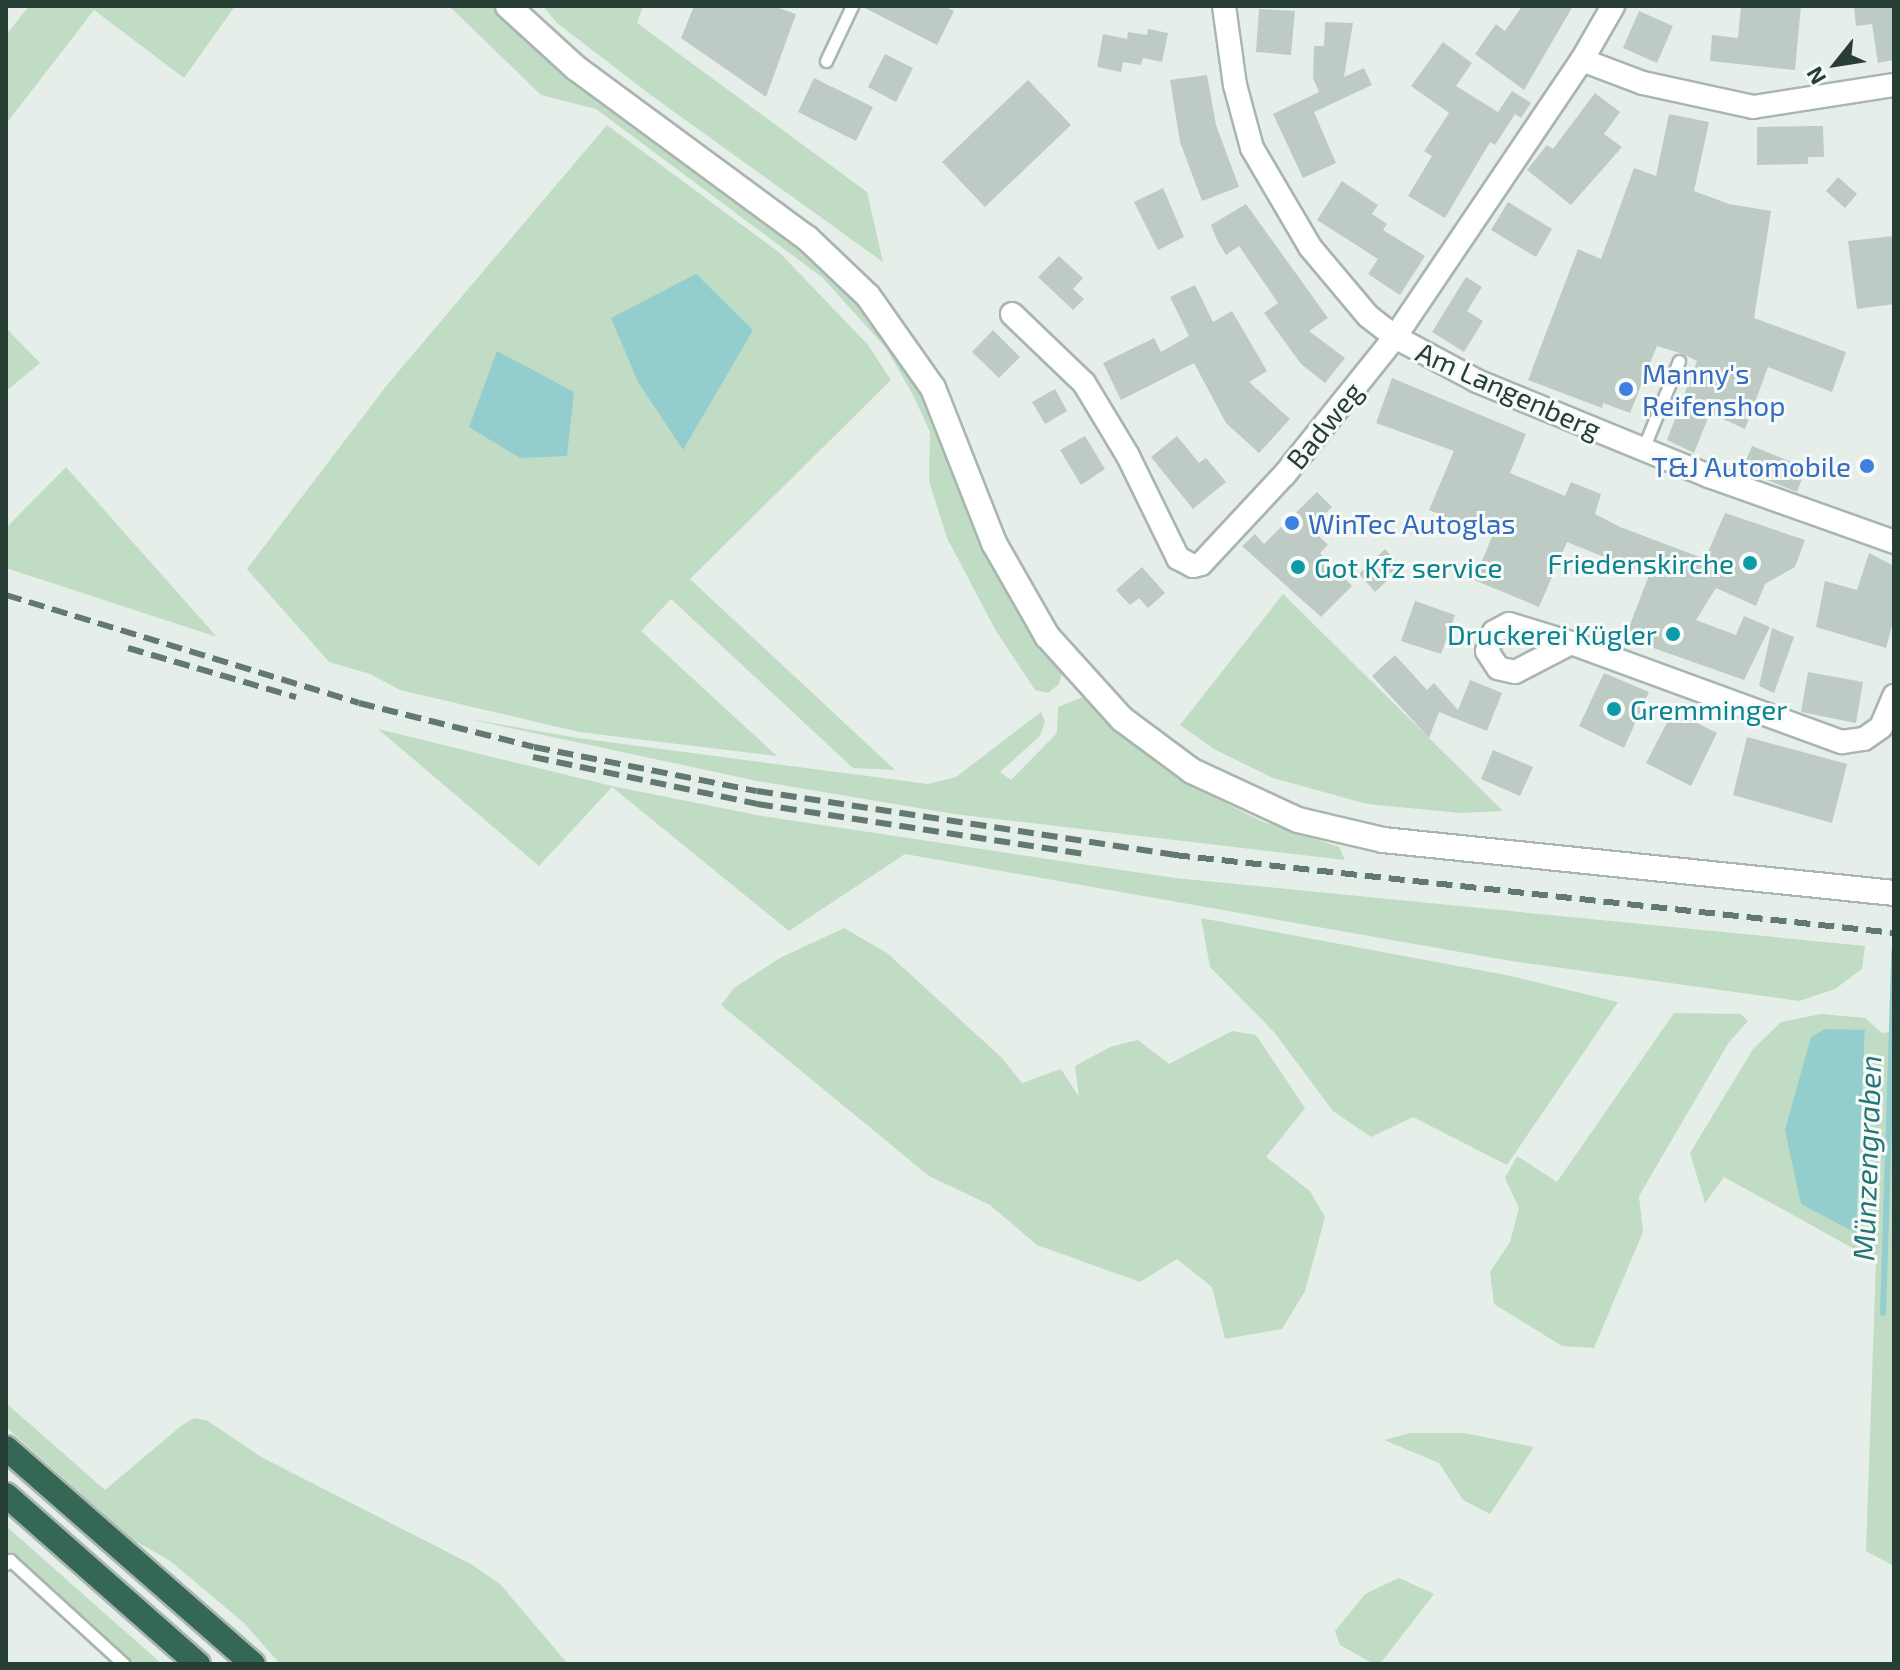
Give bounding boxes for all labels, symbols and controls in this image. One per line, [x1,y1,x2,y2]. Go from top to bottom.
north arrow [1796,24,1876,104]
text: N [1800,63,1830,89]
street label: Am Langenberg [1411,334,1607,446]
place label: Manny's Reifenshop [1642,356,1785,422]
street label: Badweg [1279,375,1369,475]
marker: Manny's Reifenshop [1617,380,1635,398]
place label: T&J Automobile [1651,449,1851,483]
marker: T&J Automobile [1858,457,1876,475]
place label: WinTec Autoglas [1308,506,1516,540]
marker: WinTec Autoglas [1283,514,1301,532]
place label: Friedenskirche [1548,546,1734,580]
place label: Got Kfz service [1314,550,1503,584]
marker: Friedenskirche [1741,554,1759,572]
marker: Got Kfz service [1289,558,1307,576]
place label: Druckerei Kügler [1447,617,1657,651]
marker: Druckerei Kügler [1664,625,1682,643]
place label: Gremminger [1630,692,1788,726]
marker: Gremminger [1605,700,1623,718]
water label: Münzengraben [1844,1054,1888,1262]

